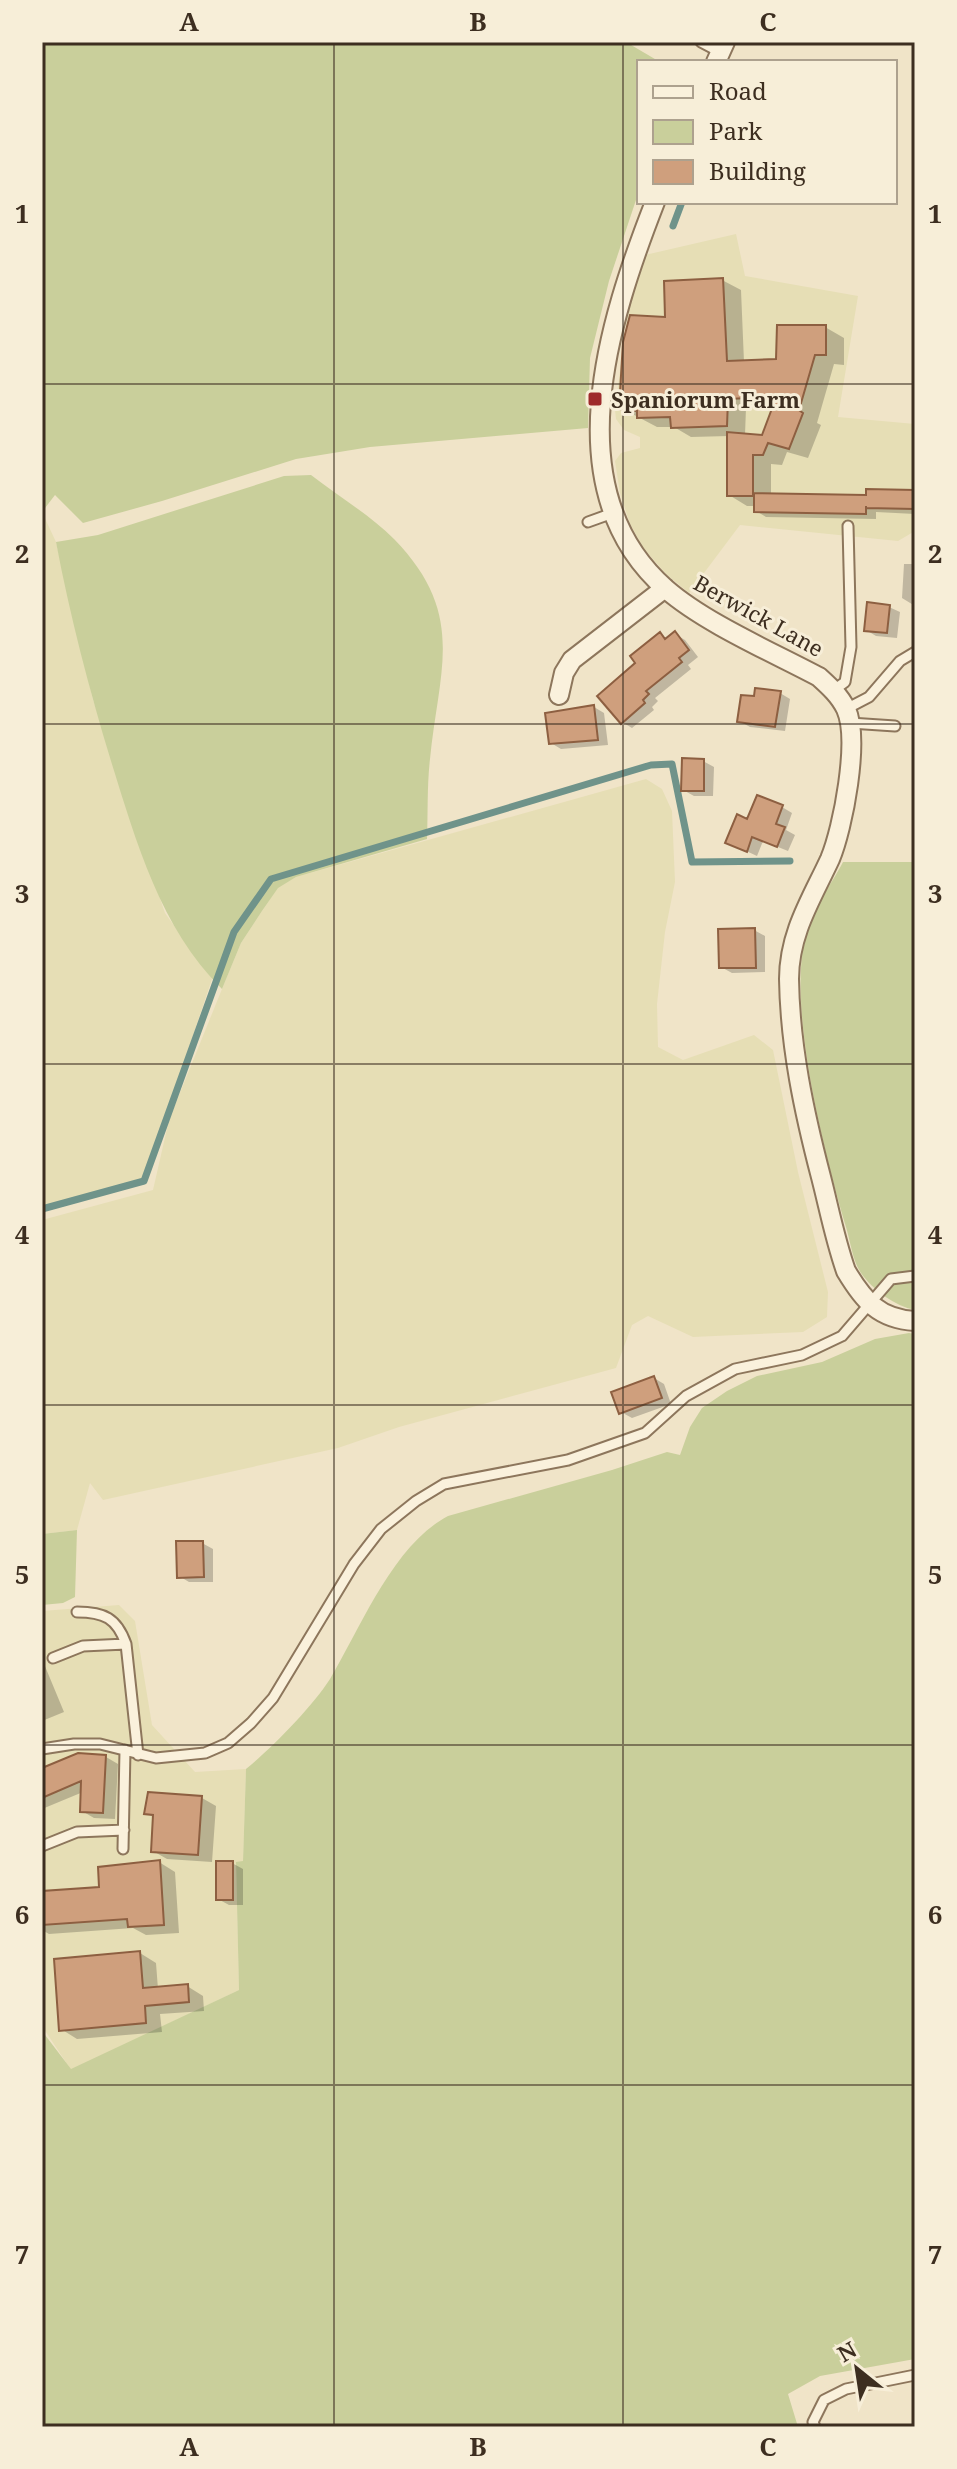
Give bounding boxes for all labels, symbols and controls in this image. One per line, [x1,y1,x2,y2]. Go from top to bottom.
text: A [179,3,199,39]
text: B [469,3,487,39]
text: C [759,3,777,39]
legend [637,60,897,204]
text: Road [709,74,767,107]
text: Park [709,114,763,147]
text: Building [709,154,806,187]
text: 1 [15,195,29,231]
text: 1 [928,195,942,231]
place label: Spaniorum Farm [611,384,800,414]
marker: Spaniorum Farm [586,390,604,408]
text: 2 [15,535,29,571]
text: 2 [928,535,942,571]
street label: Berwick Lane [689,567,829,663]
text: 3 [15,875,29,911]
text: 3 [928,875,942,911]
text: 4 [15,1216,30,1252]
text: 4 [928,1216,943,1252]
text: 5 [15,1556,29,1592]
text: 5 [928,1556,942,1592]
text: 6 [15,1896,29,1932]
text: 6 [928,1896,942,1932]
text: 7 [15,2236,29,2272]
text: 7 [928,2236,942,2272]
north arrow [817,2329,897,2409]
text: N [831,2333,862,2368]
text: A [179,2428,199,2464]
text: B [469,2428,487,2464]
text: C [759,2428,777,2464]

